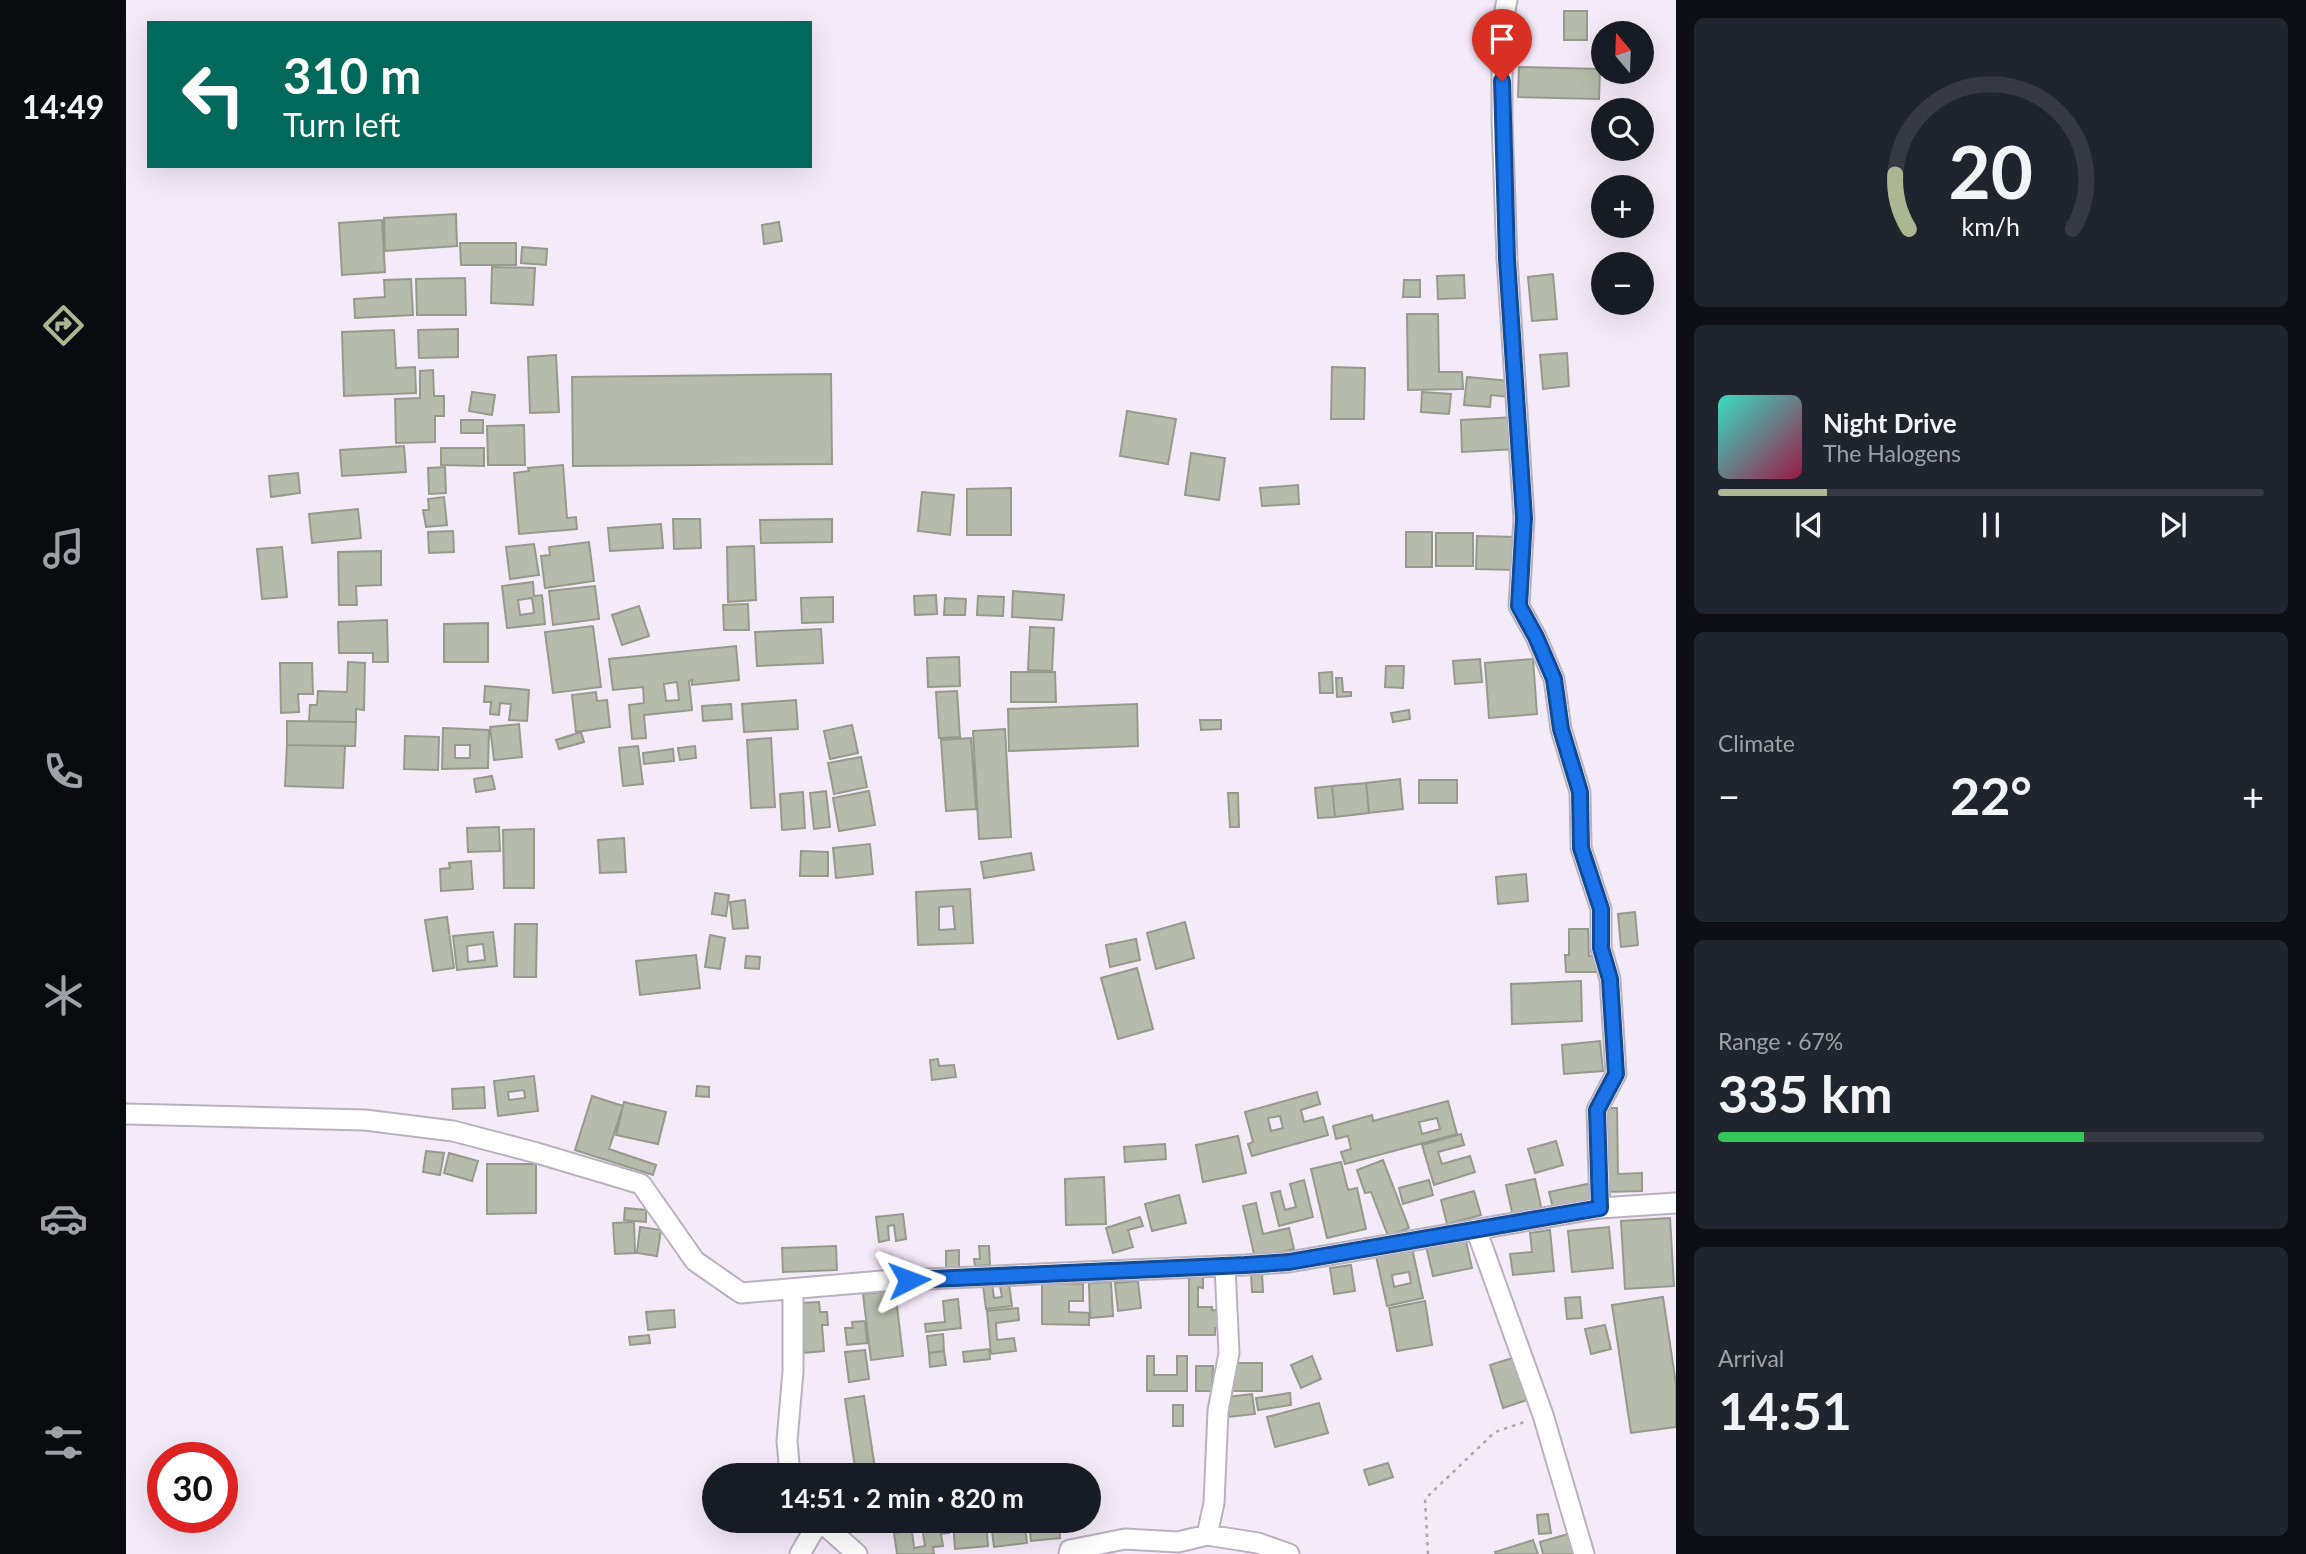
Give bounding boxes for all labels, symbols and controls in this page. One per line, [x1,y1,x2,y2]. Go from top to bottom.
pin [1472,9,1532,81]
icon: arrive [1483,20,1521,58]
north arrow [1591,21,1654,84]
map controls [1591,21,1654,315]
text: 310 m [283,46,421,104]
icon: left [168,49,259,140]
text: 14:49 [22,87,104,126]
button: search [1591,98,1654,161]
text: Turn left [283,105,400,144]
text: 20 [1949,127,2033,215]
button: + [1591,175,1654,238]
text: km/h [1962,210,2020,240]
button: − [1591,252,1654,315]
icon: directions [39,301,88,350]
text: Night Drive [1823,407,1957,439]
text: The Halogens [1823,439,1961,467]
icon: previous [1790,506,1828,544]
icon: pause [1972,506,2010,544]
icon: next [2154,506,2192,544]
icon: music [39,524,88,573]
text: Climate [1718,729,1795,757]
icon: phone [39,747,88,796]
text: 22° [1950,764,2032,826]
text: − [1718,773,1740,819]
text: + [2242,773,2264,819]
icon: climate [39,971,88,1020]
text: Range · 67% [1718,1027,1843,1055]
text: 335 km [1718,1062,1892,1124]
icon: car [39,1194,88,1243]
position arrow [872,1243,946,1317]
text: Arrival [1718,1344,1784,1372]
text: 14:51 [1718,1379,1852,1441]
icon: filters [39,1418,88,1467]
speed limit sign: 30 [147,1442,238,1533]
text: 14:51 · 2 min · 820 m [779,1482,1024,1514]

